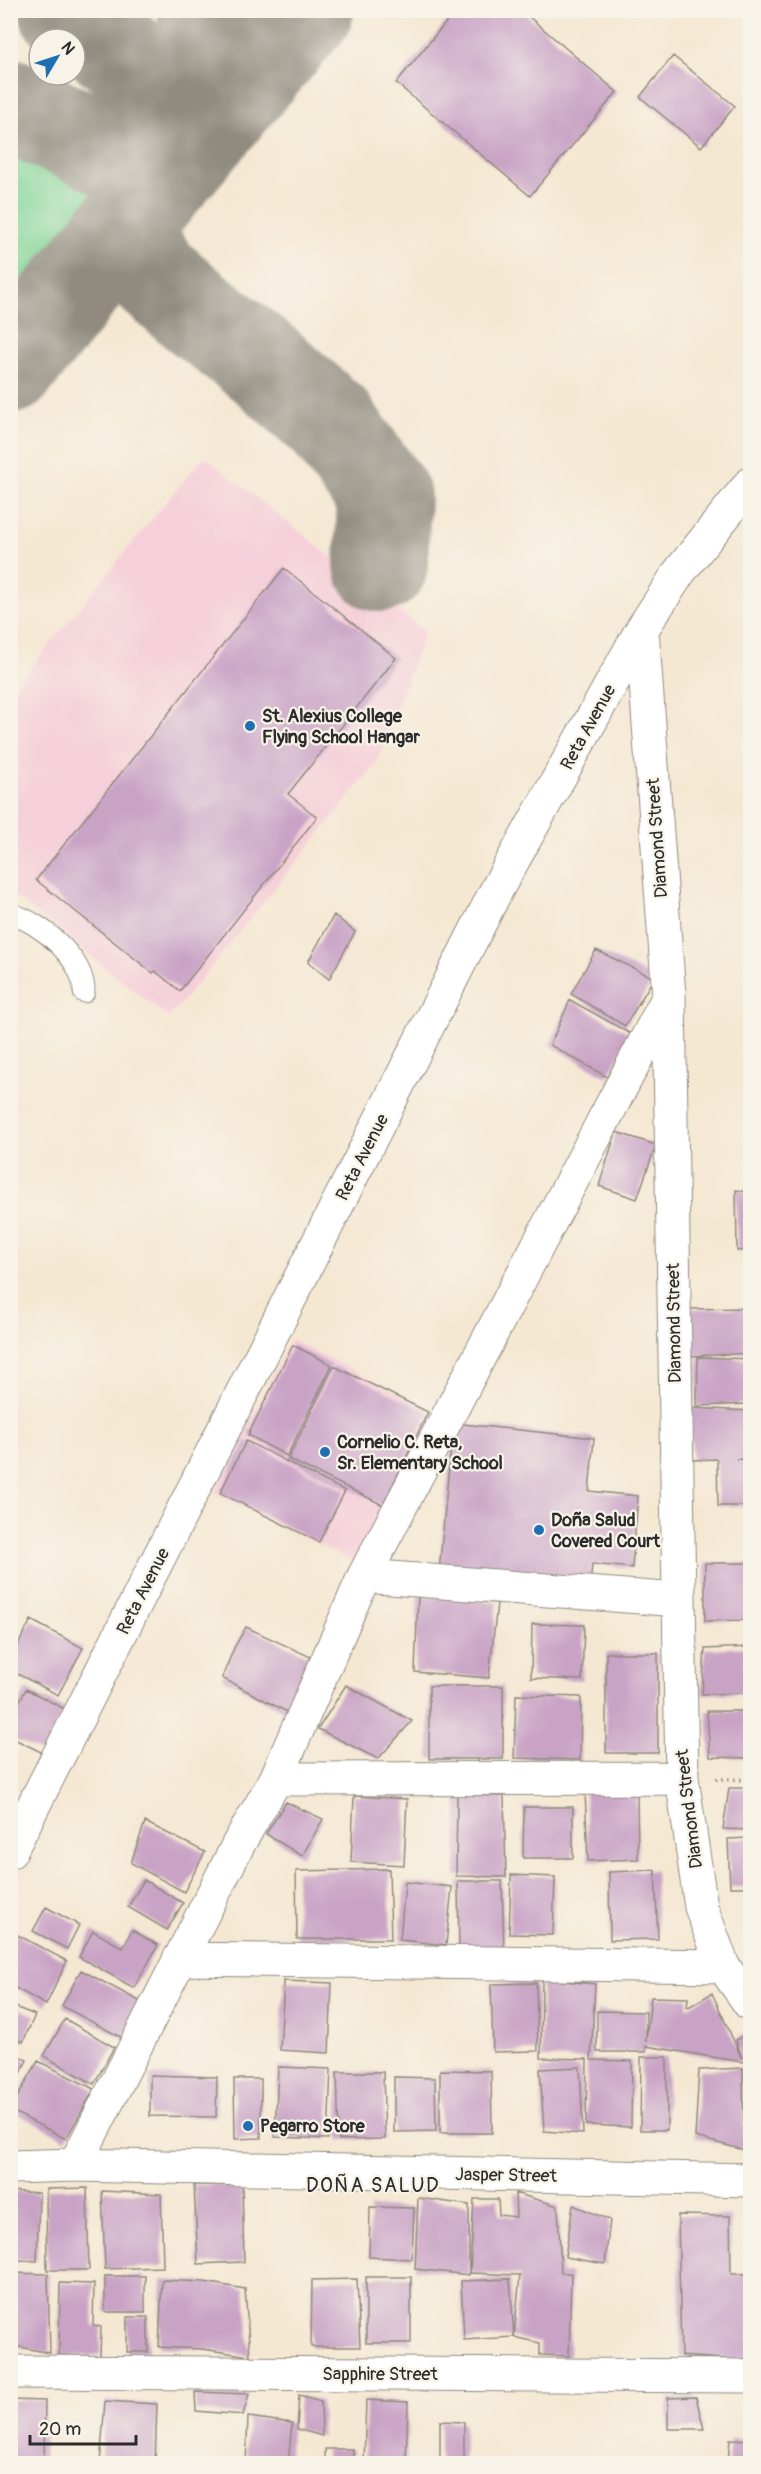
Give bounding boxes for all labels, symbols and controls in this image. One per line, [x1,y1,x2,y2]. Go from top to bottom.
north arrow [27,27,87,87]
text: N [57,38,79,59]
street label: Reta Avenue [556,680,621,774]
place label: St. Alexius College Flying School Hangar [262,705,420,749]
marker: St. Alexius College Flying School Hangar [243,719,257,733]
street label: Diamond Street [642,777,673,899]
street label: Reta Avenue [331,1110,394,1204]
street label: Diamond Street [662,1262,687,1383]
place label: Cornelio C. Reta, Sr. Elementary School [337,1431,503,1475]
marker: Cornelio C. Reta, Sr. Elementary School [318,1445,332,1459]
place label: Doña Salud Covered Court [551,1509,661,1553]
marker: Doña Salud Covered Court [532,1523,546,1537]
street label: Reta Avenue [112,1544,175,1638]
street label: Diamond Street [671,1747,708,1870]
place label: Pegarro Store [260,2115,366,2138]
marker: Pegarro Store [241,2119,255,2133]
street label: Jasper Street [455,2163,558,2188]
district label: DOÑA SALUD [306,2173,440,2198]
street label: Sapphire Street [322,2363,438,2386]
scale bar [30,2408,136,2446]
text: 20 m [39,2418,81,2441]

